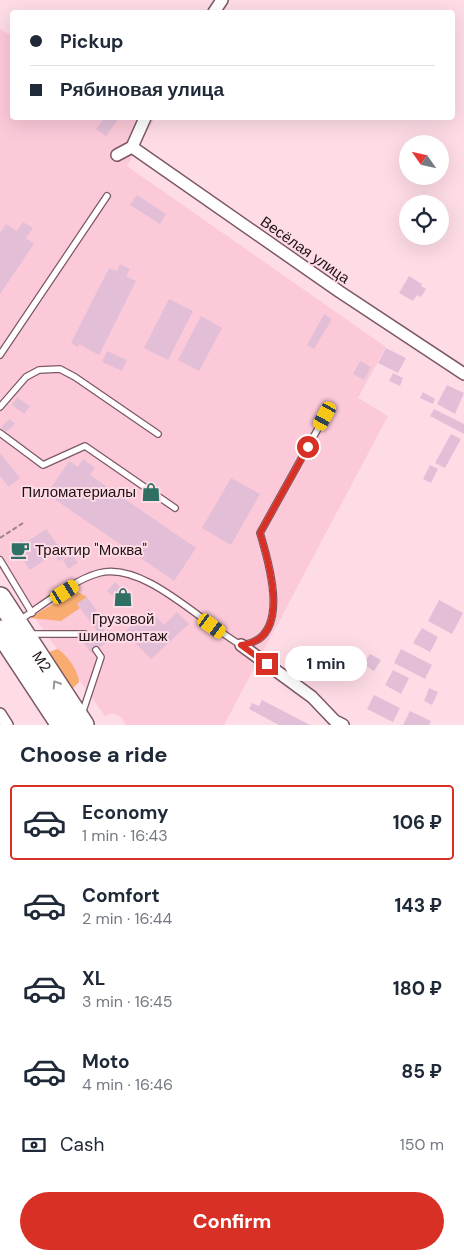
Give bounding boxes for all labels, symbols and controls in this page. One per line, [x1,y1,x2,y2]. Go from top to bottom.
text: Pickup [60,29,124,54]
text: Рябиновая улица [60,77,224,102]
north arrow [399,135,449,185]
map controls [399,135,449,245]
button: locate [399,195,449,245]
street label: Весёлая улица [256,212,354,289]
car [311,399,338,433]
route start [297,436,319,458]
shop icon: Пиломатериалы [140,481,162,503]
place label: Пиломатериалы [22,482,136,502]
cafe icon: Трактир "Моква" [9,539,31,561]
place label: Трактир "Моква" [35,540,147,560]
car [48,578,81,606]
shop icon: Грузовой шиномонтаж [112,586,134,608]
place label: Грузовой шиномонтаж [78,609,168,646]
car [195,611,228,641]
callout: 1 min [284,646,367,682]
street label: М2 [27,647,56,676]
route end [256,653,278,675]
text: 1 min [307,653,345,674]
one-way arrow [53,681,63,690]
text: Choose a ride [20,740,168,769]
icon: car [22,800,67,845]
text: Economy [82,800,169,825]
text: 106 ₽ [393,810,442,835]
text: 1 min · 16:43 [82,825,168,846]
icon: car [22,883,67,928]
text: Comfort [82,883,160,908]
text: 143 ₽ [394,893,442,918]
text: 2 min · 16:44 [82,908,172,929]
icon: car [22,966,67,1011]
text: XL [82,966,105,991]
text: 180 ₽ [393,976,442,1001]
text: 3 min · 16:45 [82,991,172,1012]
icon: car [22,1049,67,1094]
text: Moto [82,1049,130,1074]
text: 85 ₽ [401,1059,442,1084]
text: 4 min · 16:46 [82,1074,173,1095]
icon: cash [20,1131,48,1159]
text: Cash [60,1132,104,1157]
text: 150 m [400,1134,444,1155]
button: Confirm [20,1192,444,1250]

